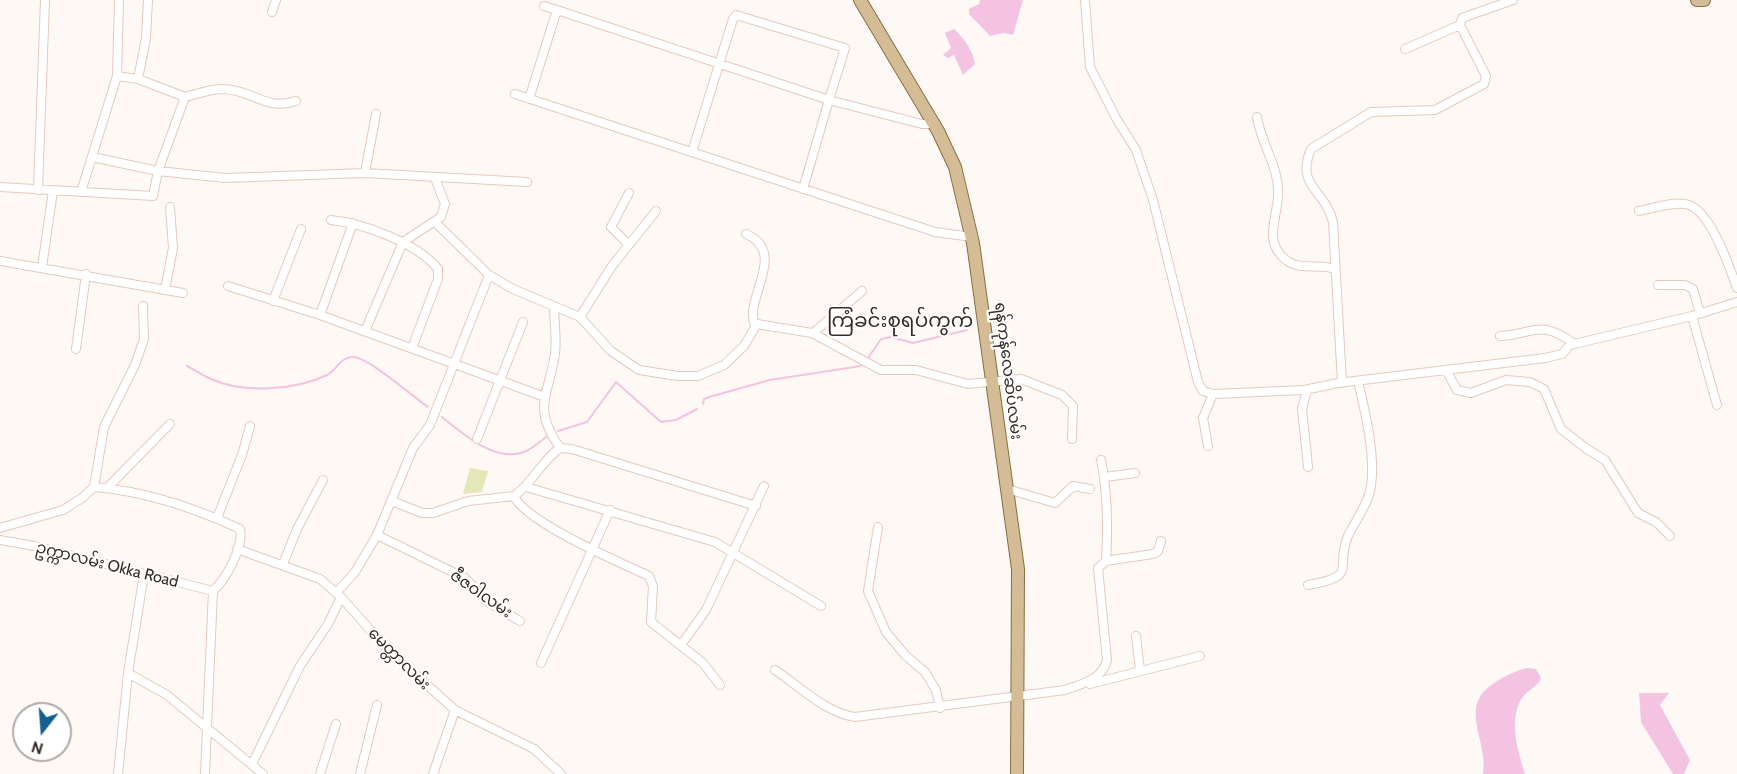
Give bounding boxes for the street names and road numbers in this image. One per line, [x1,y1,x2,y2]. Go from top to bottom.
street label: ရန်ကုန်လေဆိပ်လမ်း [990,301,1026,441]
street label: ဥက္ကာလမ်း Okka Road [34,538,180,592]
street label: ဇီဇဝါလမ်း [446,566,516,622]
street label: မေတ္တာလမ်း [364,624,434,694]

